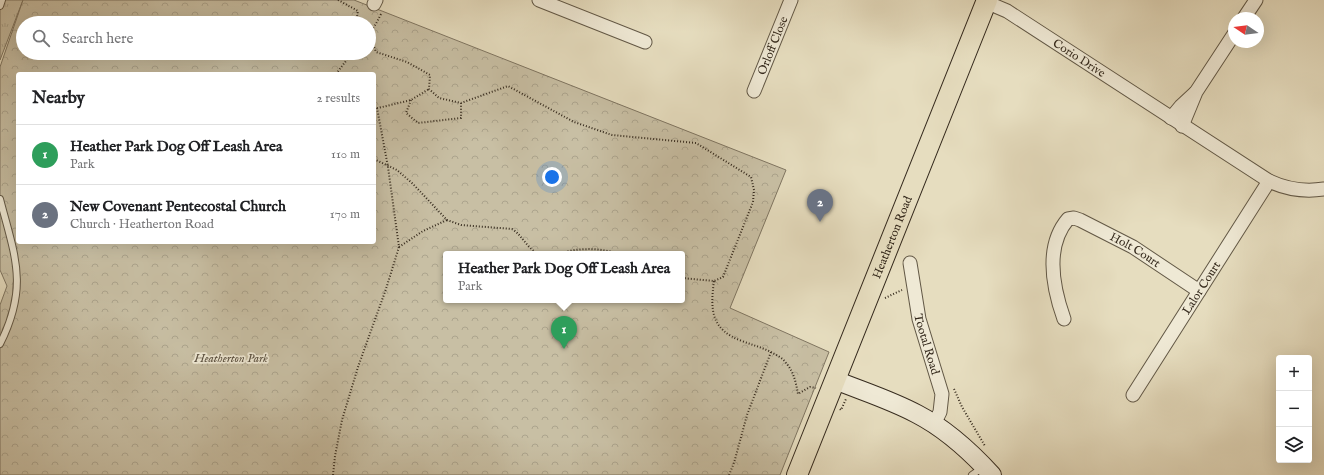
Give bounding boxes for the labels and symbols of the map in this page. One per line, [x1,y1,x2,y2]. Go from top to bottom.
north arrow [1228,12,1264,48]
street label: Orloff Close [754,14,792,77]
street label: Corio Drive [1050,36,1109,81]
your location [542,167,562,187]
pin: 2 [807,189,833,222]
street label: Heatherton Road [869,193,916,281]
street label: Holt Court [1107,229,1163,271]
street label: Lalor Court [1179,259,1224,318]
street label: Tootal Road [910,313,943,377]
pin: 1 [551,316,577,349]
park label: Heatherton Park [193,351,268,366]

